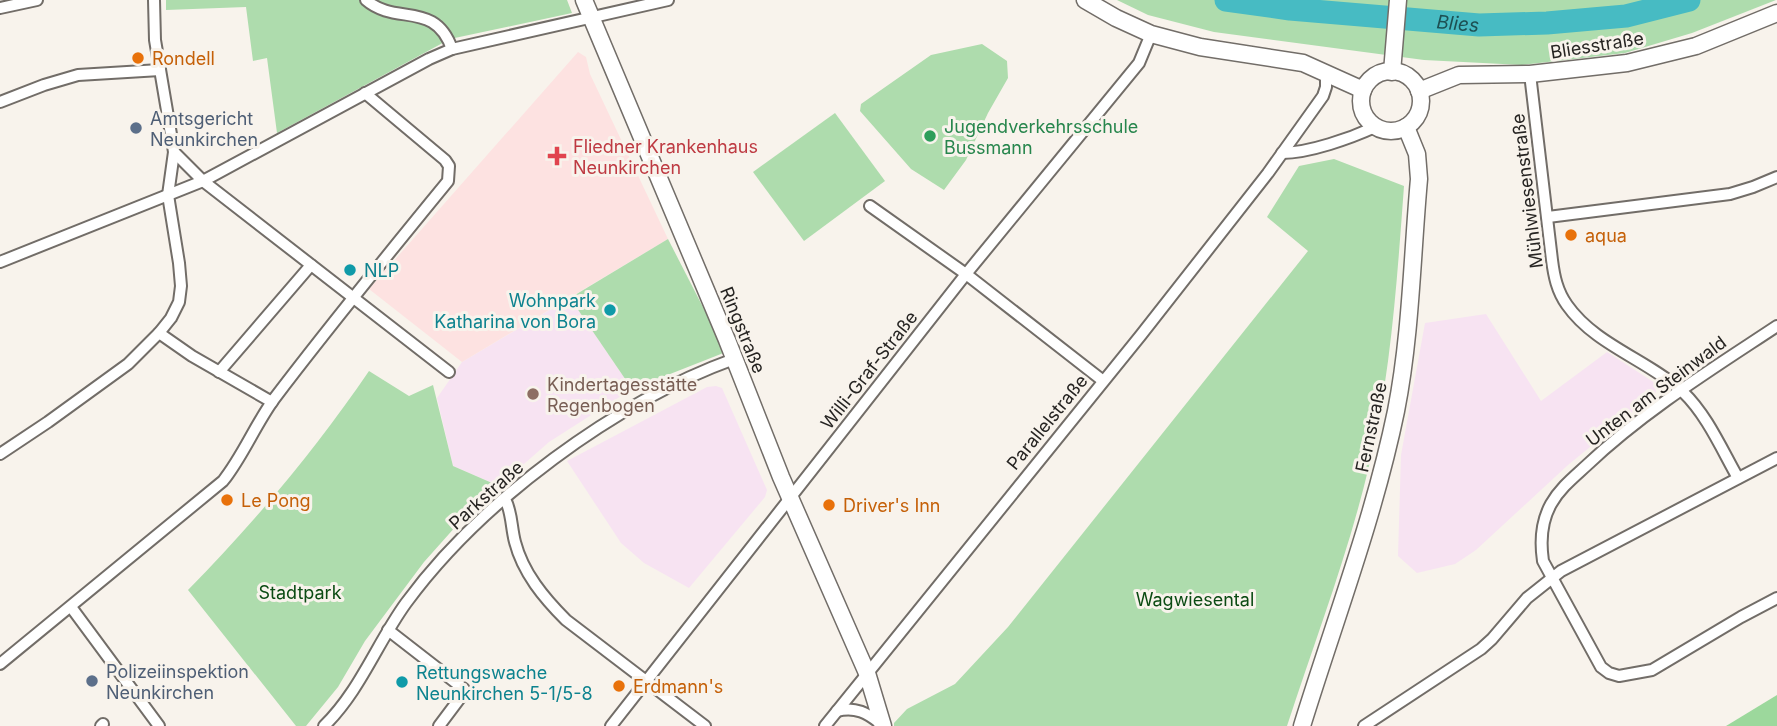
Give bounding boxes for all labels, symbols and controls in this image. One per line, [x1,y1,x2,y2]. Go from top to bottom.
water label: Blies [1436,10,1480,36]
street label: Bliesstraße [1549,27,1645,63]
place label: Rondell [152,48,215,69]
marker: Rondell [130,50,146,66]
place label: Amtsgericht Neunkirchen [150,108,258,150]
street label: Mühlwiesenstraße [1507,112,1547,270]
place label: Jugendverkehrsschule Bussmann [944,116,1138,158]
marker: Amtsgericht Neunkirchen [128,120,144,136]
marker: Jugendverkehrsschule Bussmann [922,128,938,144]
place label: Fliedner Krankenhaus Neunkirchen [573,136,758,178]
marker: Fliedner Krankenhaus Neunkirchen [547,146,567,166]
place label: aqua [1585,225,1627,246]
marker: aqua [1563,227,1579,243]
place label: NLP [364,260,399,281]
marker: NLP [342,262,358,278]
street label: Ringstraße [716,284,770,376]
place label: Wohnpark Katharina von Bora [434,290,596,332]
marker: Wohnpark Katharina von Bora [602,302,618,318]
street label: Willi-Graf-Straße [816,307,922,433]
street label: Unten am Steinwald [1582,332,1730,450]
street label: Parallelstraße [1002,370,1092,474]
place label: Kindertagesstätte Regenbogen [547,374,697,416]
street label: Fernstraße [1351,380,1391,474]
marker: Kindertagesstätte Regenbogen [525,386,541,402]
street label: Parkstraße [445,456,527,534]
place label: Le Pong [241,490,311,511]
marker: Le Pong [219,492,235,508]
place label: Driver's Inn [843,495,941,516]
marker: Driver's Inn [821,497,837,513]
park label: Stadtpark [258,582,342,603]
park label: Wagwiesental [1136,589,1254,610]
place label: Polizeiinspektion Neunkirchen [106,661,249,703]
place label: Rettungswache Neunkirchen 5-1/5-8 [416,662,593,704]
marker: Polizeiinspektion Neunkirchen [84,673,100,689]
marker: Rettungswache Neunkirchen 5-1/5-8 [394,674,410,690]
place label: Erdmann's [633,676,723,697]
marker: Erdmann's [611,678,627,694]

